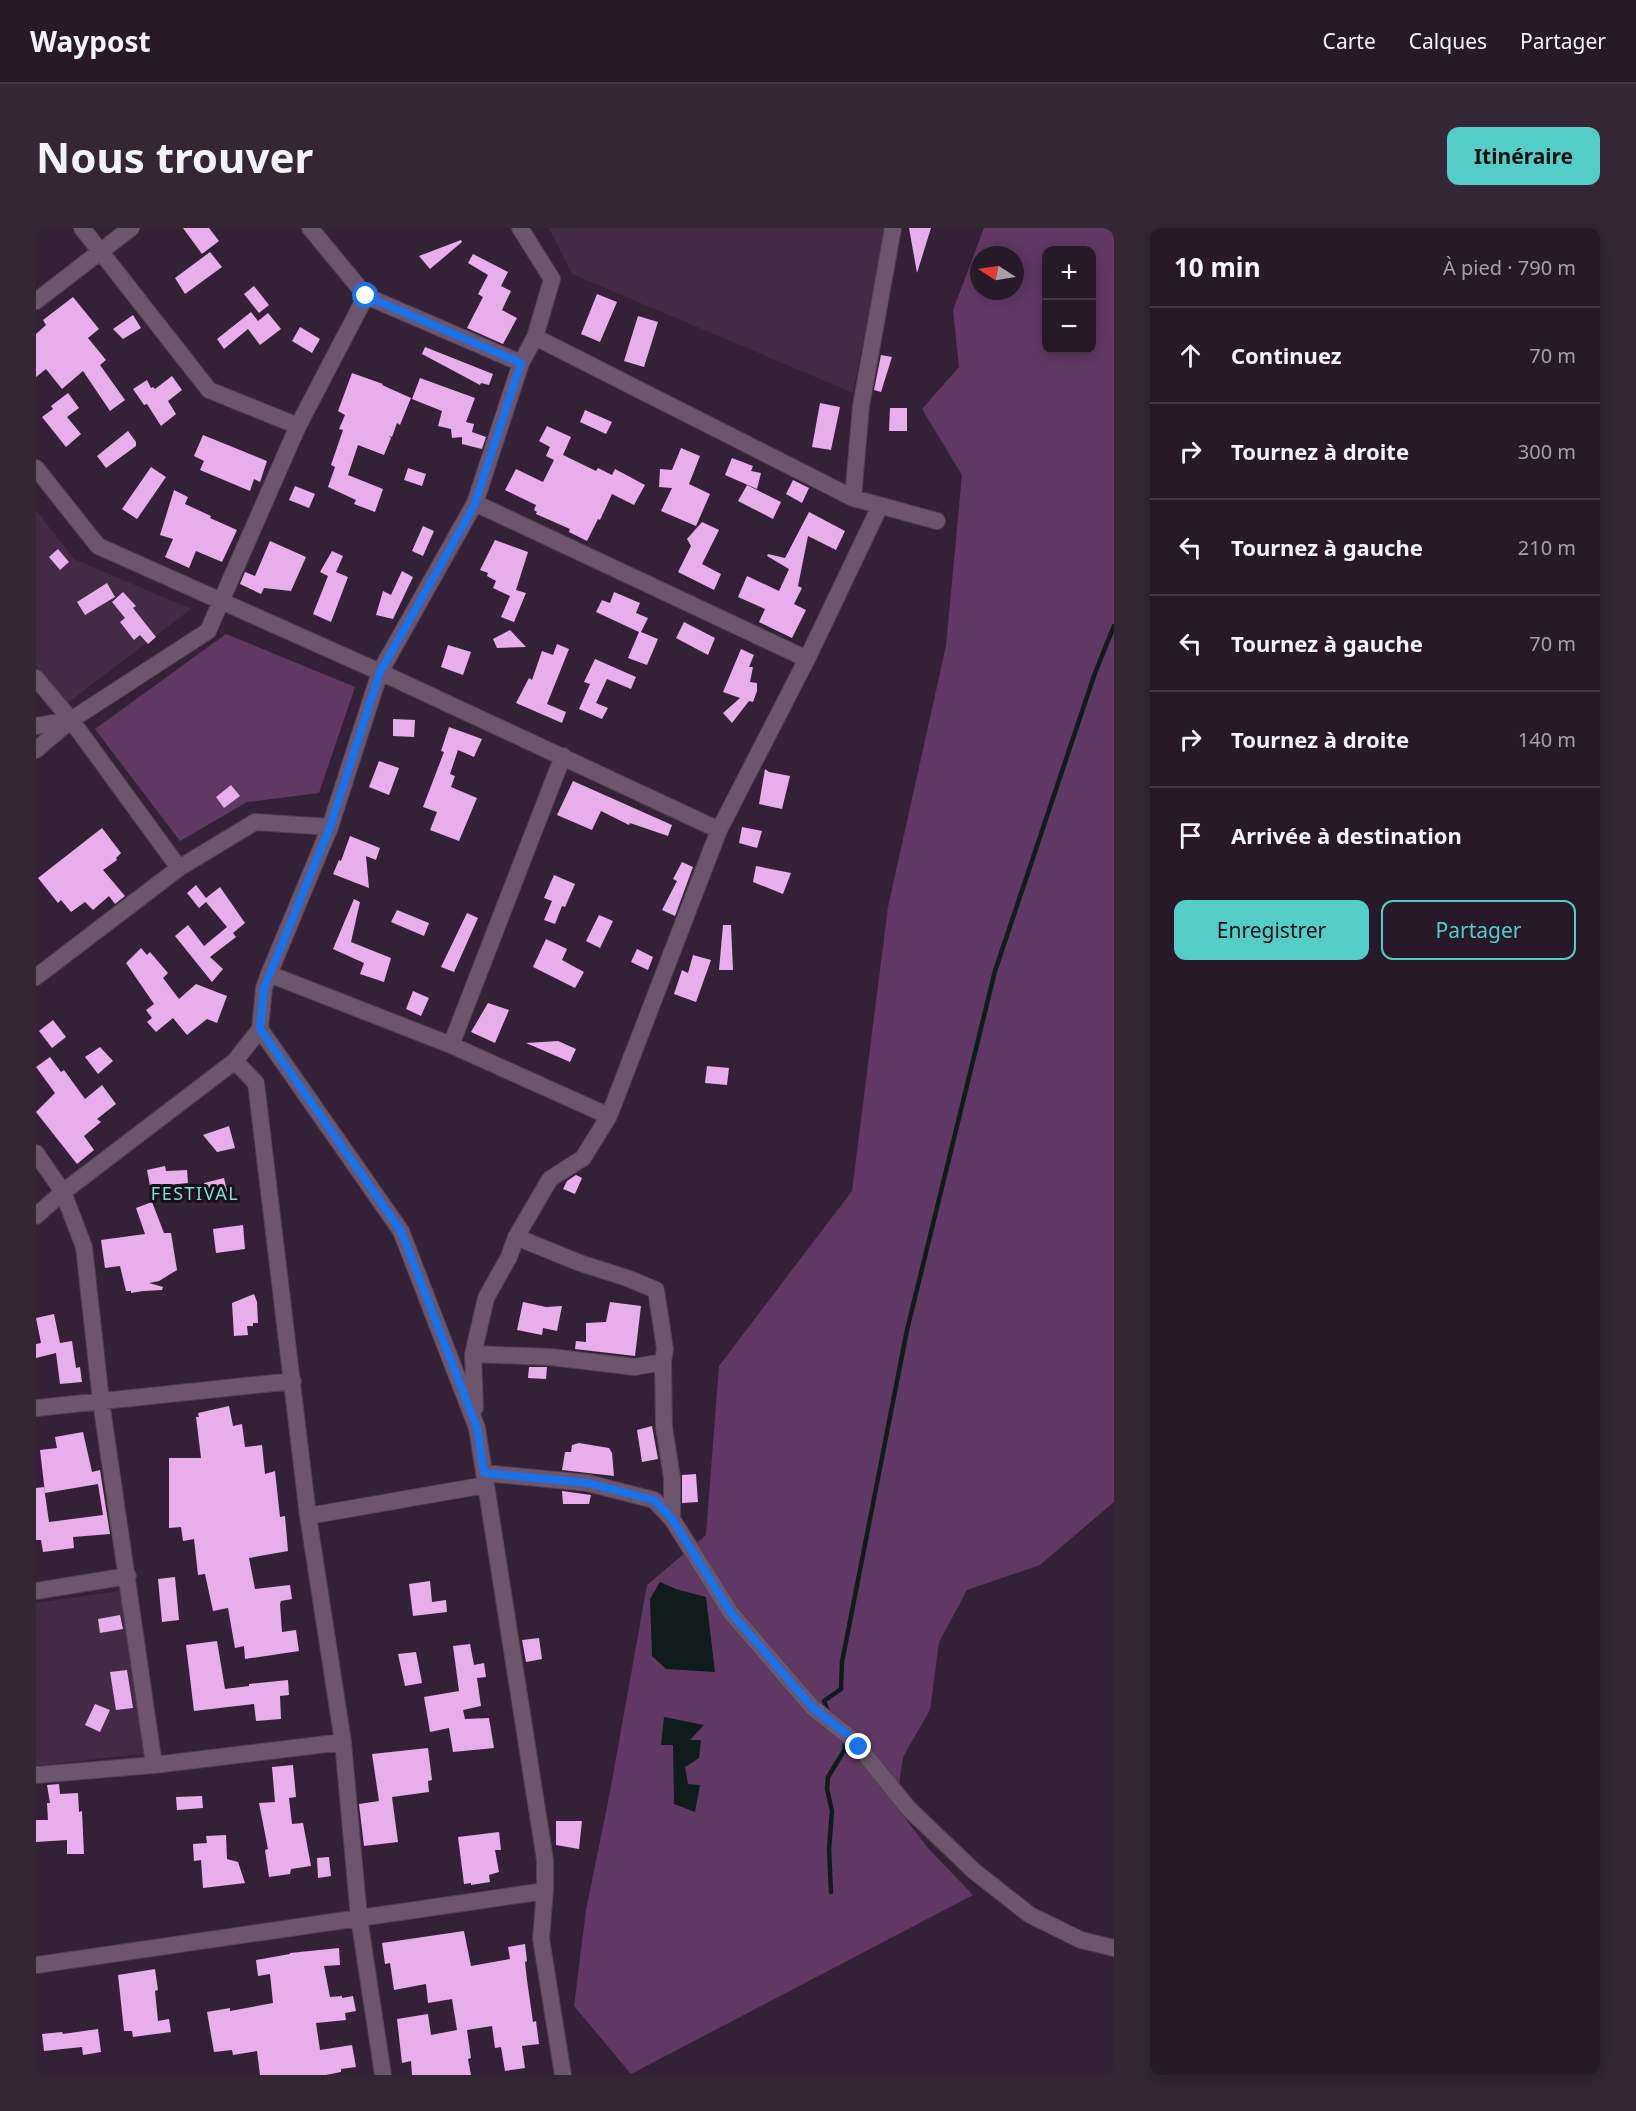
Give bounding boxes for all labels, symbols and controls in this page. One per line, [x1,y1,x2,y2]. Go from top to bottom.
text: Waypost [30,22,151,60]
text: Carte [1323,27,1376,55]
text: Calques [1409,27,1487,55]
text: Partager [1520,27,1606,55]
button: Itinéraire [1447,127,1600,185]
text: Nous trouver [36,128,313,185]
north arrow [970,246,1024,300]
map controls [1042,246,1096,354]
button: + [1042,246,1096,300]
text: 10 min [1174,249,1261,285]
text: À pied · 790 m [1443,254,1576,281]
route start [352,282,378,308]
button: − [1042,300,1096,354]
icon: ahead [1174,339,1207,372]
text: Continuez [1231,340,1342,370]
text: 70 m [1529,342,1576,369]
icon: right [1174,435,1207,468]
text: Tournez à droite [1231,436,1409,466]
text: 300 m [1518,438,1576,465]
icon: left [1174,531,1207,564]
text: Tournez à gauche [1231,532,1423,562]
text: 210 m [1518,534,1576,561]
icon: left [1174,627,1207,660]
text: Tournez à gauche [1231,628,1423,658]
text: 70 m [1529,630,1576,657]
icon: right [1174,723,1207,756]
text: Tournez à droite [1231,724,1409,754]
text: 140 m [1518,726,1576,753]
icon: arrive [1174,819,1207,852]
text: Arrivée à destination [1231,820,1462,850]
button: Enregistrer [1174,900,1369,960]
button: Partager [1381,900,1576,960]
district label: FESTIVAL [151,1181,239,1205]
route end [845,1733,871,1759]

